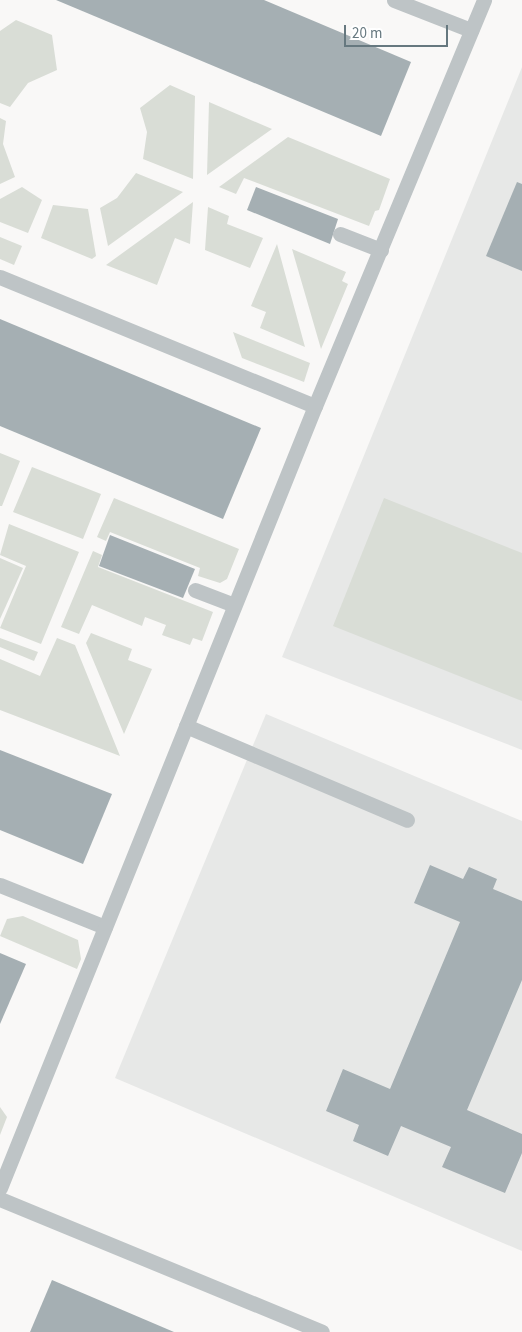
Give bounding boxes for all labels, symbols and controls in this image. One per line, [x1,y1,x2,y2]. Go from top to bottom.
scale bar [347,15,451,47]
text: 20 m [352,23,382,44]

